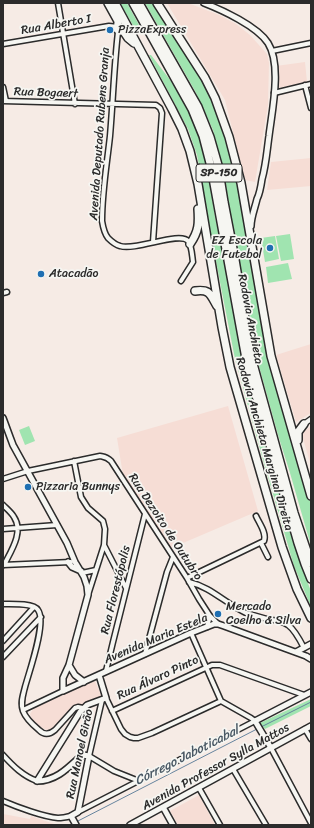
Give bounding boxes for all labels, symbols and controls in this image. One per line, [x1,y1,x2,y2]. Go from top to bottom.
street label: Rua Alberto I [20,12,92,38]
place label: PizzaExpress [118,23,186,37]
marker: PizzaExpress [105,25,115,35]
street label: Avenida Deputado Rubens Granja [87,47,113,221]
street label: Rua Bogaert [14,85,78,101]
road number: SP-150 [196,164,242,182]
place label: EZ Escola de Futebol [206,234,262,262]
marker: EZ Escola de Futebol [265,243,275,253]
place label: Atacadão [49,267,98,281]
marker: Atacadão [36,269,46,279]
street label: Rodovia Anchieta [234,273,266,365]
street label: Rodovia Anchieta Marginal Direita [232,356,296,532]
street label: Rua Dezoito de Outubro [125,471,205,583]
place label: Pizzaria Bunnys [36,480,120,494]
marker: Pizzaria Bunnys [23,482,33,492]
street label: Rua Florestópolis [98,544,134,636]
place label: Mercado Coelho & Silva [226,600,301,628]
marker: Mercado Coelho & Silva [213,609,223,619]
street label: Avenida Maria Estela [102,611,210,667]
street label: Rua Álvaro Pinto [115,653,201,703]
street label: Rua Manoel Girão [63,708,97,800]
street label: Avenida Professor Sylla Mattos [140,720,292,814]
water label: Córrego Jaboticabal [132,723,242,789]

